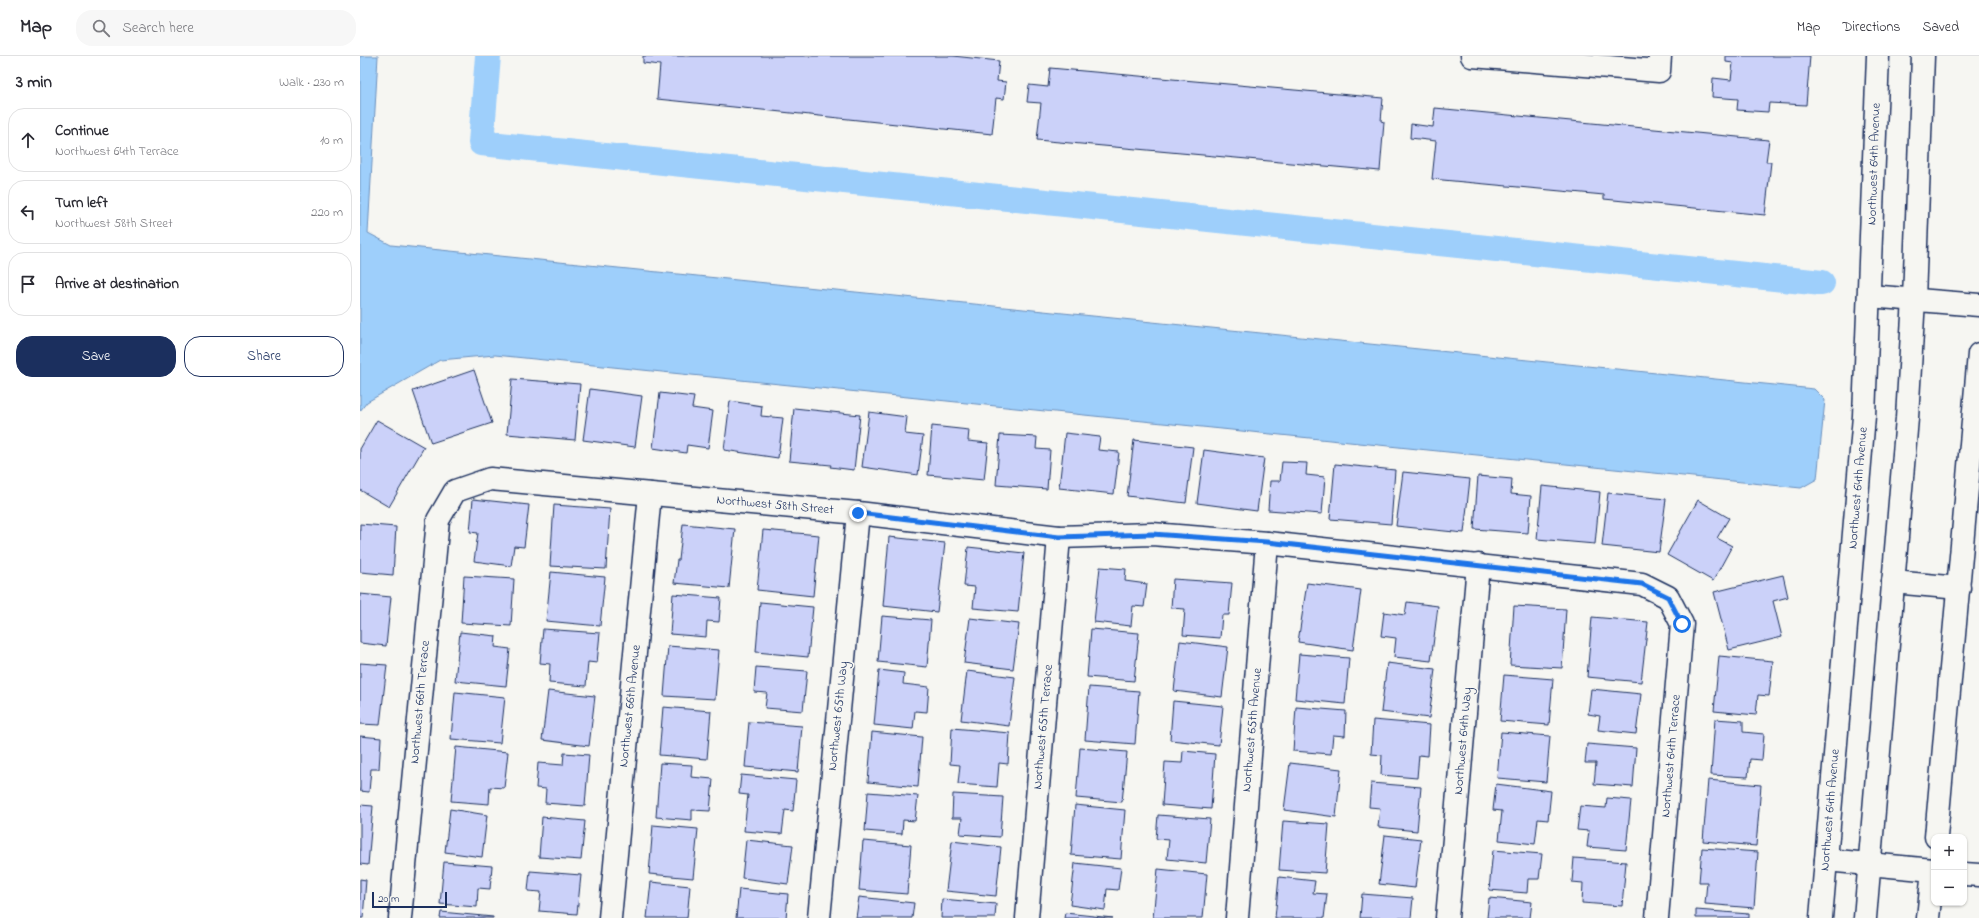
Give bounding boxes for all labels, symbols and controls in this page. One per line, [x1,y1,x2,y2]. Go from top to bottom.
search box [76,10,356,46]
text: Map [20,14,52,41]
icon: search [90,17,112,39]
text: Search here [122,17,194,39]
text: Map [1797,17,1820,38]
text: Directions [1842,17,1900,38]
text: Saved [1922,17,1959,38]
text: 3 min [16,70,52,95]
text: Walk · 230 m [279,73,344,92]
street label: Northwest 64th Avenue [1862,102,1886,226]
text: Continue [55,120,109,142]
icon: ahead [17,129,39,151]
text: 10 m [320,131,343,150]
text: Northwest 64th Terrace [55,142,179,161]
text: Turn left [55,192,108,214]
icon: left [17,201,39,223]
text: 220 m [311,203,343,222]
text: Northwest 58th Street [55,214,173,233]
icon: arrive [17,273,39,295]
text: Arrive at destination [55,273,179,295]
button: Save [16,336,176,377]
button: Share [184,336,344,377]
street label: Northwest 64th Avenue [1843,426,1873,550]
street label: Northwest 58th Street [716,490,835,520]
route end [849,504,867,522]
route start [1673,615,1691,633]
street label: Northwest 66th Terrace [405,639,435,765]
street label: Northwest 66th Avenue [614,644,646,768]
street label: Northwest 65th Way [823,660,854,772]
street label: Northwest 65th Terrace [1028,663,1058,790]
street label: Northwest 65th Avenue [1237,667,1267,793]
street label: Northwest 64th Way [1449,686,1478,796]
street label: Northwest 64th Terrace [1656,693,1686,818]
street label: Northwest 64th Avenue [1815,748,1845,872]
map controls [1931,834,1967,906]
button: + [1931,834,1967,870]
button: − [1931,870,1967,906]
scale bar [372,890,447,909]
text: 20 m [378,891,400,907]

